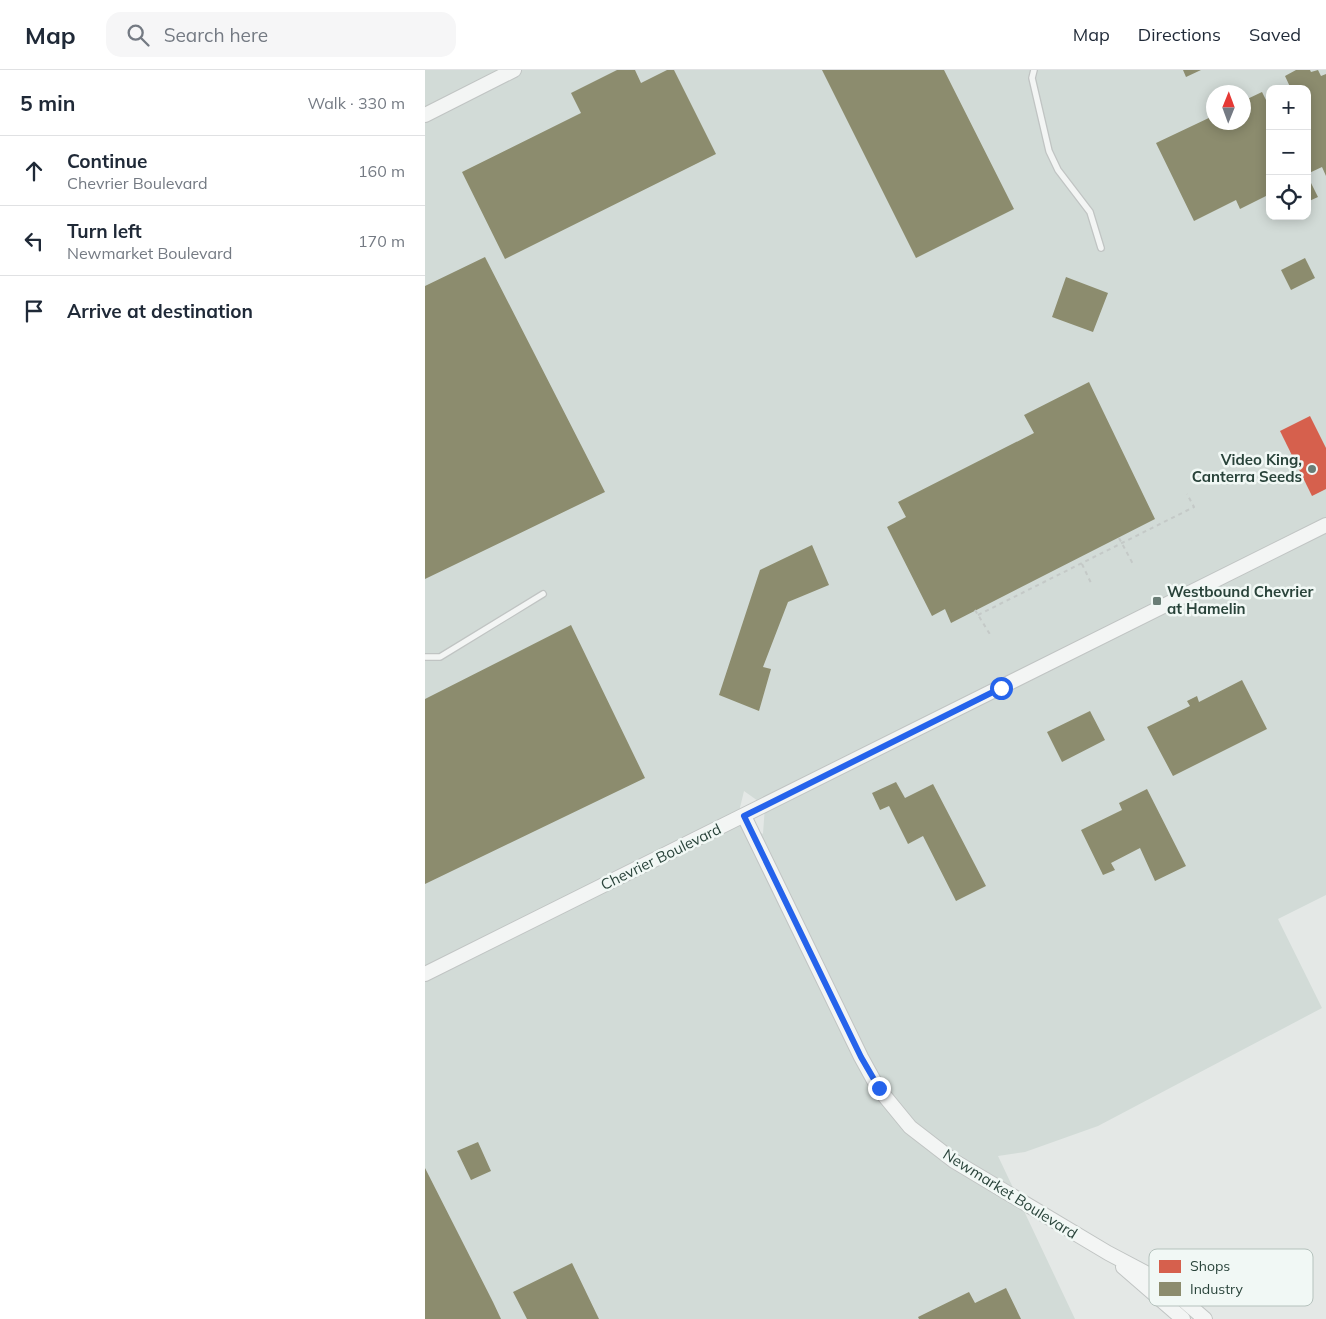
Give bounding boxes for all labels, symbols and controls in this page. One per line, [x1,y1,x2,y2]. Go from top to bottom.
search box [106,12,456,57]
text: Map [25,20,76,50]
icon: search [124,21,152,49]
text: Search here [164,23,268,47]
text: Map [1073,23,1110,46]
text: Directions [1138,23,1221,46]
text: Saved [1249,23,1301,46]
north arrow [1206,85,1251,130]
map controls [1266,85,1311,220]
button: + [1266,85,1311,130]
text: 5 min [20,90,75,116]
text: Walk · 330 m [307,93,405,113]
button: − [1266,130,1311,175]
text: Continue [67,149,147,173]
icon: ahead [20,157,48,185]
text: 160 m [358,161,405,181]
text: Chevrier Boulevard [67,173,208,193]
button: locate [1266,175,1311,220]
text: Turn left [67,219,142,243]
icon: left [20,227,48,255]
text: 170 m [358,231,405,251]
text: Newmarket Boulevard [67,243,232,263]
icon: arrive [20,297,48,325]
text: Arrive at destination [67,299,253,323]
place label: Video King, Canterra Seeds [1192,450,1302,486]
marker: Video King, Canterra Seeds [1306,463,1318,475]
place label: Westbound Chevrier at Hamelin [1167,582,1313,618]
marker: Westbound Chevrier at Hamelin [1151,595,1163,607]
route start [990,677,1013,700]
street label: Chevrier Boulevard [597,819,724,894]
route end [868,1077,891,1100]
street label: Newmarket Boulevard [940,1144,1081,1243]
legend [1149,1249,1313,1306]
text: Shops [1190,1257,1230,1275]
text: Industry [1190,1280,1244,1298]

